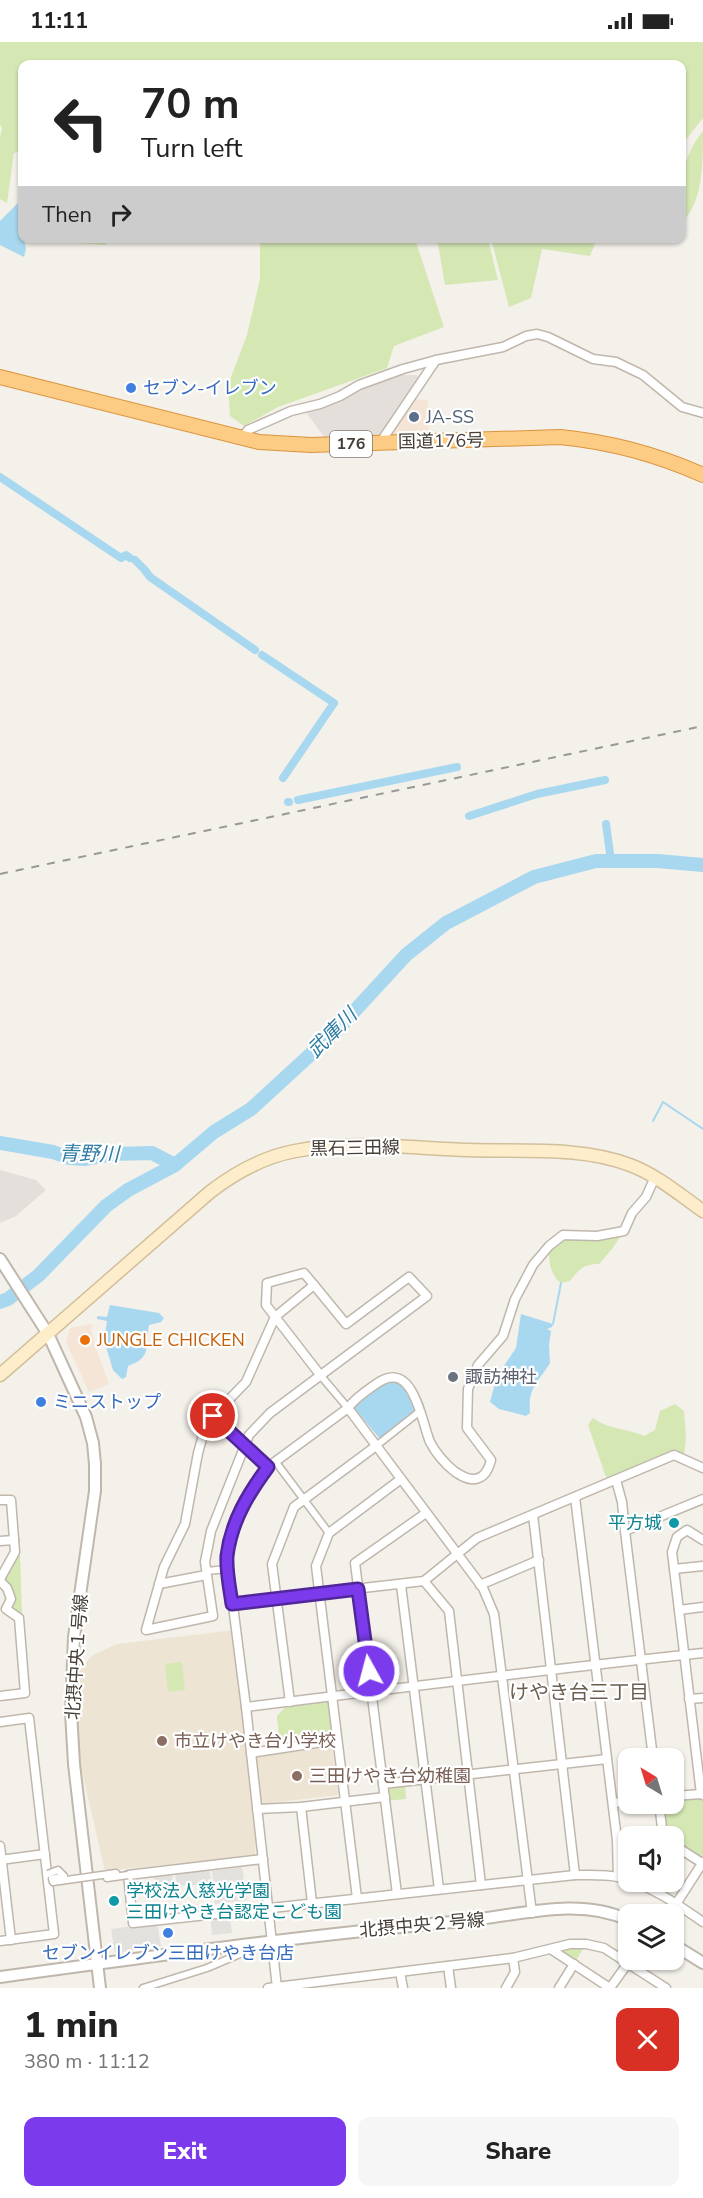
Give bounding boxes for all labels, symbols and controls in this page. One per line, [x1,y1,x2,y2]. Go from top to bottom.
text: 11:11 [30,6,88,36]
text: 70 m [141,76,240,133]
icon: left [42,84,120,162]
text: Turn left [141,130,242,167]
icon: right [104,198,137,231]
text: Then [42,200,92,230]
place label: セブン-イレブン [143,376,277,400]
marker: セブン-イレブン [124,381,138,395]
place label: JA-SS [425,405,474,429]
marker: JA-SS [407,410,421,424]
street label: 国道176号 [398,428,484,454]
road number: 176 [330,431,372,457]
water label: 武庫川 [301,1001,364,1064]
street label: 黒石三田線 [310,1135,400,1161]
water label: 青野川 [59,1140,121,1168]
place label: JUNGLE CHICKEN [96,1328,245,1352]
marker: JUNGLE CHICKEN [78,1333,92,1347]
place label: 諏訪神社 [465,1365,537,1389]
marker: 諏訪神社 [446,1370,460,1384]
place label: ミニストップ [53,1390,161,1414]
pin [187,1390,238,1441]
marker: ミニストップ [34,1395,48,1409]
icon: arrive [196,1399,229,1432]
place label: 平方城 [608,1511,662,1535]
marker: 平方城 [667,1516,681,1530]
street label: 北摂中央１号線 [61,1593,93,1721]
position arrow [337,1639,401,1703]
district label: けやき台三丁目 [509,1679,649,1706]
place label: 市立けやき台小学校 [174,1729,336,1753]
marker: 市立けやき台小学校 [155,1734,169,1748]
north arrow [618,1748,684,1814]
map controls [618,1748,684,1970]
place label: 三田けやき台幼稚園 [309,1764,471,1788]
marker: 三田けやき台幼稚園 [290,1769,304,1783]
button: sound [618,1826,684,1892]
place label: 学校法人慈光学園 三田けやき台認定こども園 [126,1879,342,1924]
marker: 学校法人慈光学園 三田けやき台認定こども園 [107,1894,121,1908]
button: layers [618,1904,684,1970]
street label: 北摂中央２号線 [358,1908,486,1942]
marker: セブンイレブン三田けやき台店 [161,1926,175,1940]
place label: セブンイレブン三田けやき台店 [42,1941,294,1965]
text: 1 min [24,2001,119,2050]
button: close [616,2008,679,2071]
text: 380 m · 11:12 [24,2048,150,2075]
button: Exit [24,2117,346,2186]
button: Share [358,2117,679,2186]

